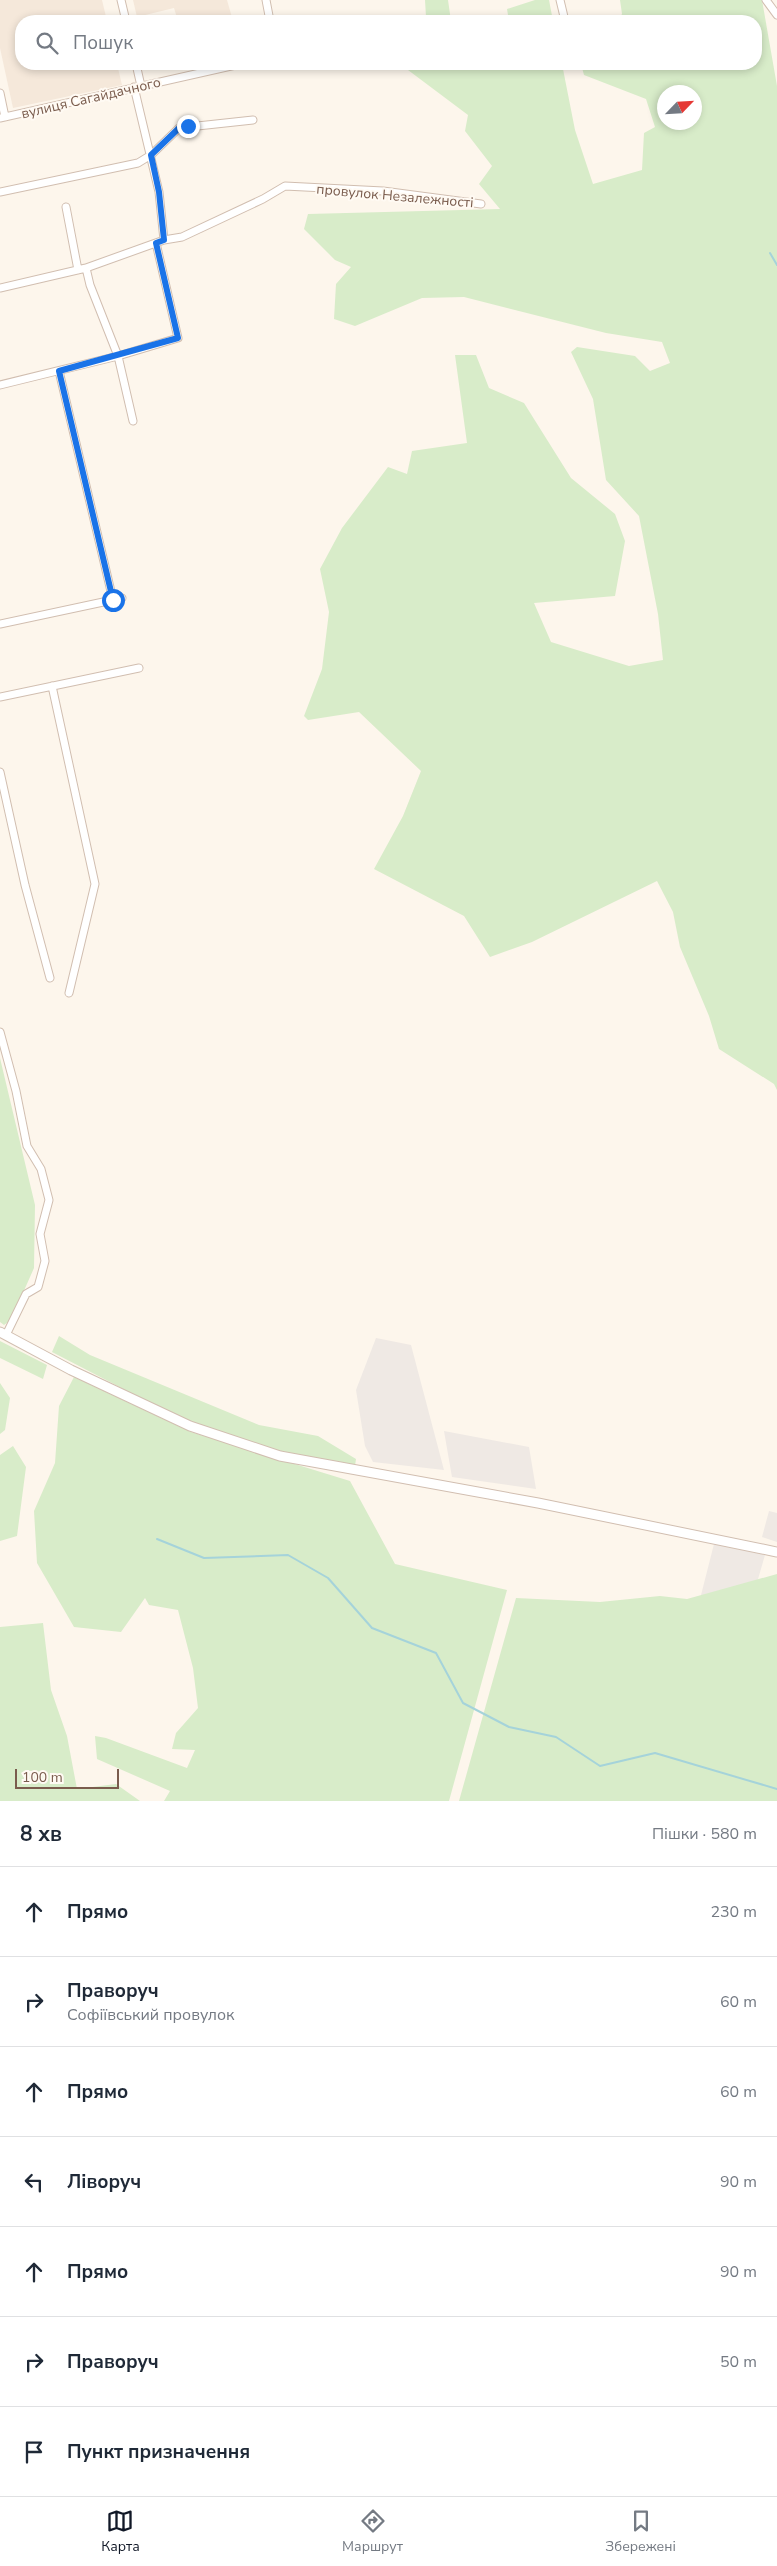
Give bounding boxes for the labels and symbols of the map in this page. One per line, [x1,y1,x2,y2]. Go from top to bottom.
street label: вулиця Сагайдачного [19,73,163,123]
north arrow [657,85,702,130]
route end [177,115,200,138]
street label: провулок Незалежності [316,180,474,212]
route start [102,589,125,612]
scale bar [15,1766,119,1789]

